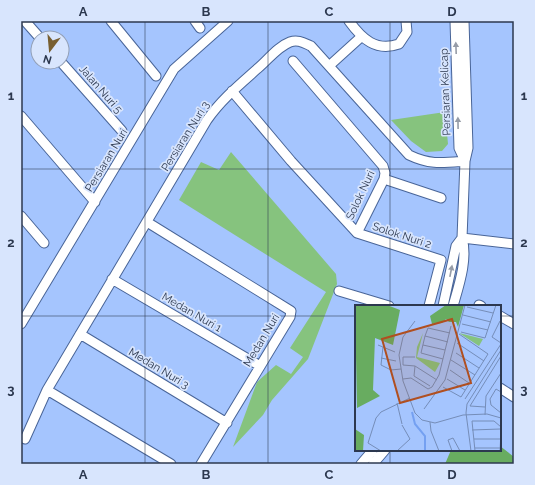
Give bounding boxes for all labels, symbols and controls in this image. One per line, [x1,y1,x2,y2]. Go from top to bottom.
text: A [79,4,88,19]
text: B [202,4,211,19]
text: C [325,4,334,19]
text: D [447,4,457,19]
north arrow [30,30,70,70]
one-way arrow [453,41,459,54]
street label: Persiaran Kelicap [437,48,454,136]
text: N [42,52,53,67]
street label: Jalan Nuri 5 [76,63,125,116]
text: 1 [8,88,15,103]
text: 1 [521,88,528,103]
street label: Persiaran Nuri 3 [159,99,212,174]
one-way arrow [455,116,461,129]
street label: Persiaran Nuri [83,126,130,194]
street label: Solok Nuri [343,169,377,222]
street label: Solok Nuri 2 [371,220,433,251]
text: 2 [7,235,15,250]
text: 2 [520,235,528,250]
one-way arrow [448,265,454,277]
street label: Medan Nuri 1 [160,290,224,335]
inset map [355,305,501,451]
street label: Medan Nuri [241,311,282,369]
street label: Medan Nuri 3 [126,345,191,392]
text: 3 [7,382,15,397]
text: 3 [520,382,528,397]
text: A [79,467,88,482]
text: B [202,467,211,482]
text: C [325,467,334,482]
text: D [447,467,457,482]

